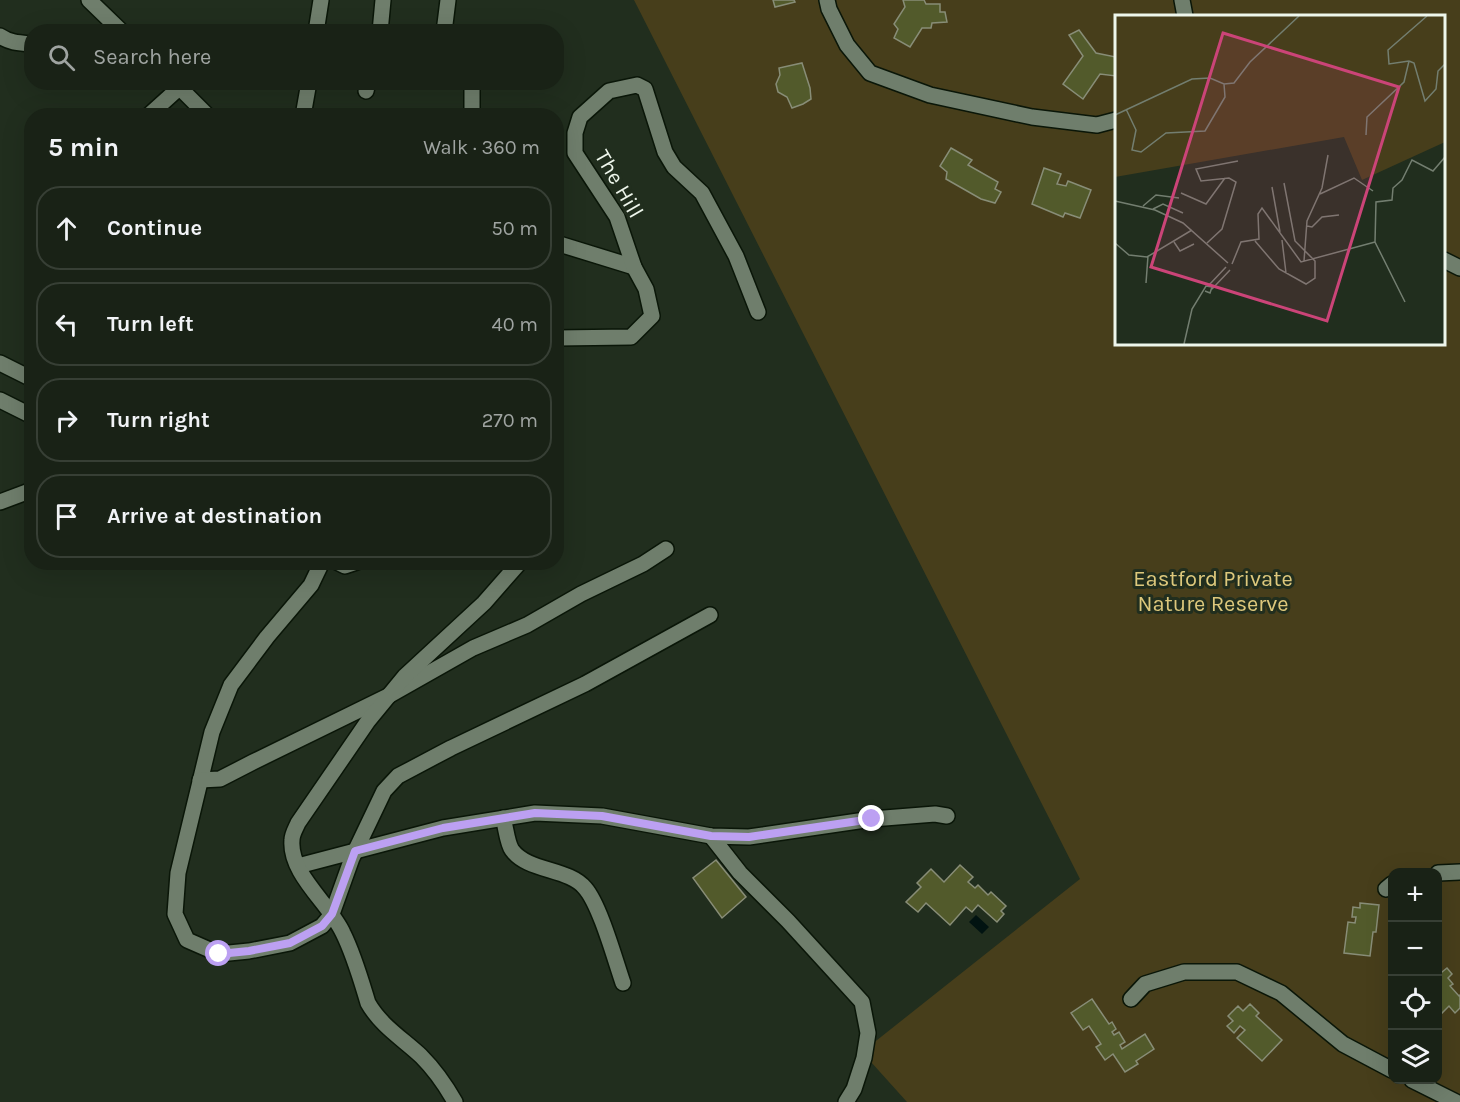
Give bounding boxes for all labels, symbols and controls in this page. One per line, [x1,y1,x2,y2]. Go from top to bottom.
inset map [1115,15,1445,345]
search box [24,24,564,90]
icon: search [45,41,78,74]
text: Search here [93,44,211,70]
text: 5 min [48,132,119,163]
text: Walk · 360 m [423,136,540,159]
street label: The Hill [589,145,649,223]
icon: ahead [50,212,83,245]
text: Continue [107,215,202,241]
text: 50 m [491,217,538,240]
icon: left [50,308,83,341]
text: Turn left [107,311,194,337]
text: 40 m [492,313,538,336]
icon: right [50,404,83,437]
text: Turn right [107,407,210,433]
text: 270 m [482,409,538,432]
icon: arrive [50,500,83,533]
text: Arrive at destination [107,503,322,529]
park label: Eastford Private Nature Reserve [1133,566,1293,617]
route end [858,805,884,831]
map controls [1388,868,1442,1084]
button: + [1388,868,1442,922]
button: − [1388,922,1442,976]
route start [205,940,231,966]
button: locate [1388,976,1442,1030]
button: layers [1388,1030,1442,1084]

